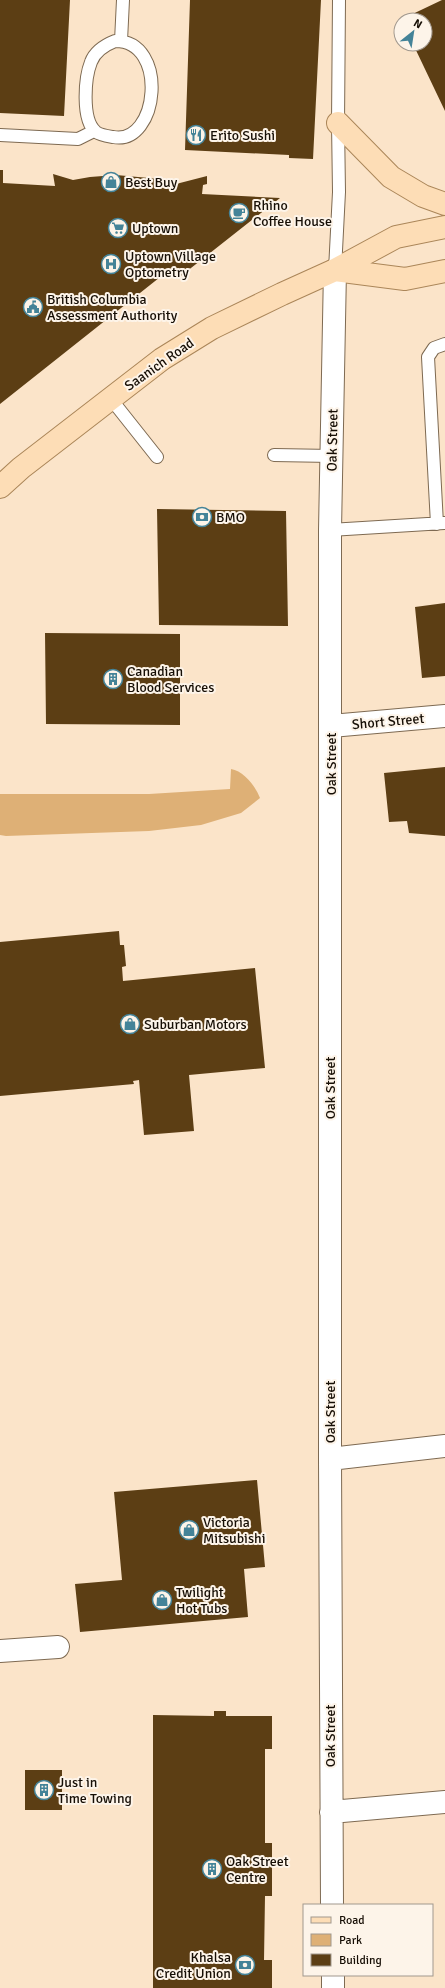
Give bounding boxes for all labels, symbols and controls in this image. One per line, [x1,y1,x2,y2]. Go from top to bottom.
north arrow [393,12,433,52]
text: N [411,16,424,31]
restaurant icon: Erito Sushi [185,124,207,146]
place label: Erito Sushi [210,127,275,144]
shop icon: Best Buy [100,171,122,193]
place label: Best Buy [125,174,178,191]
place label: Rhino Coffee House [253,197,332,230]
cafe icon: Rhino Coffee House [228,202,250,224]
supermarket icon: Uptown [107,217,129,239]
place label: Uptown [132,220,178,237]
place label: Uptown Village Optometry [125,248,216,281]
hospital icon: Uptown Village Optometry [100,253,122,275]
place label: British Columbia Assessment Authority [47,291,178,324]
public building icon: British Columbia Assessment Authority [22,296,44,318]
street label: Saanich Road [121,334,197,395]
street label: Oak Street [323,408,342,472]
bank icon: BMO [191,506,213,528]
place label: BMO [216,509,245,526]
place label: Canadian Blood Services [127,663,214,696]
building icon: Canadian Blood Services [102,668,124,690]
street label: Short Street [351,710,425,733]
street label: Oak Street [323,733,340,795]
shop icon: Suburban Motors [119,1013,141,1035]
place label: Suburban Motors [144,1016,247,1033]
street label: Oak Street [322,1057,339,1119]
street label: Oak Street [322,1381,339,1443]
place label: Victoria Mitsubishi [203,1514,265,1547]
shop icon: Victoria Mitsubishi [178,1519,200,1541]
place label: Twilight Hot Tubs [176,1584,227,1617]
shop icon: Twilight Hot Tubs [151,1589,173,1611]
street label: Oak Street [322,1705,339,1767]
place label: Just in Time Towing [58,1774,132,1807]
building icon: Just in Time Towing [33,1779,55,1801]
place label: Oak Street Centre [226,1853,289,1886]
building icon: Oak Street Centre [201,1858,223,1880]
legend [303,1904,433,1976]
text: Road [339,1913,365,1928]
text: Park [339,1933,362,1948]
place label: Khalsa Credit Union [156,1949,231,1982]
text: Building [339,1953,382,1968]
bank icon: Khalsa Credit Union [234,1954,256,1976]

